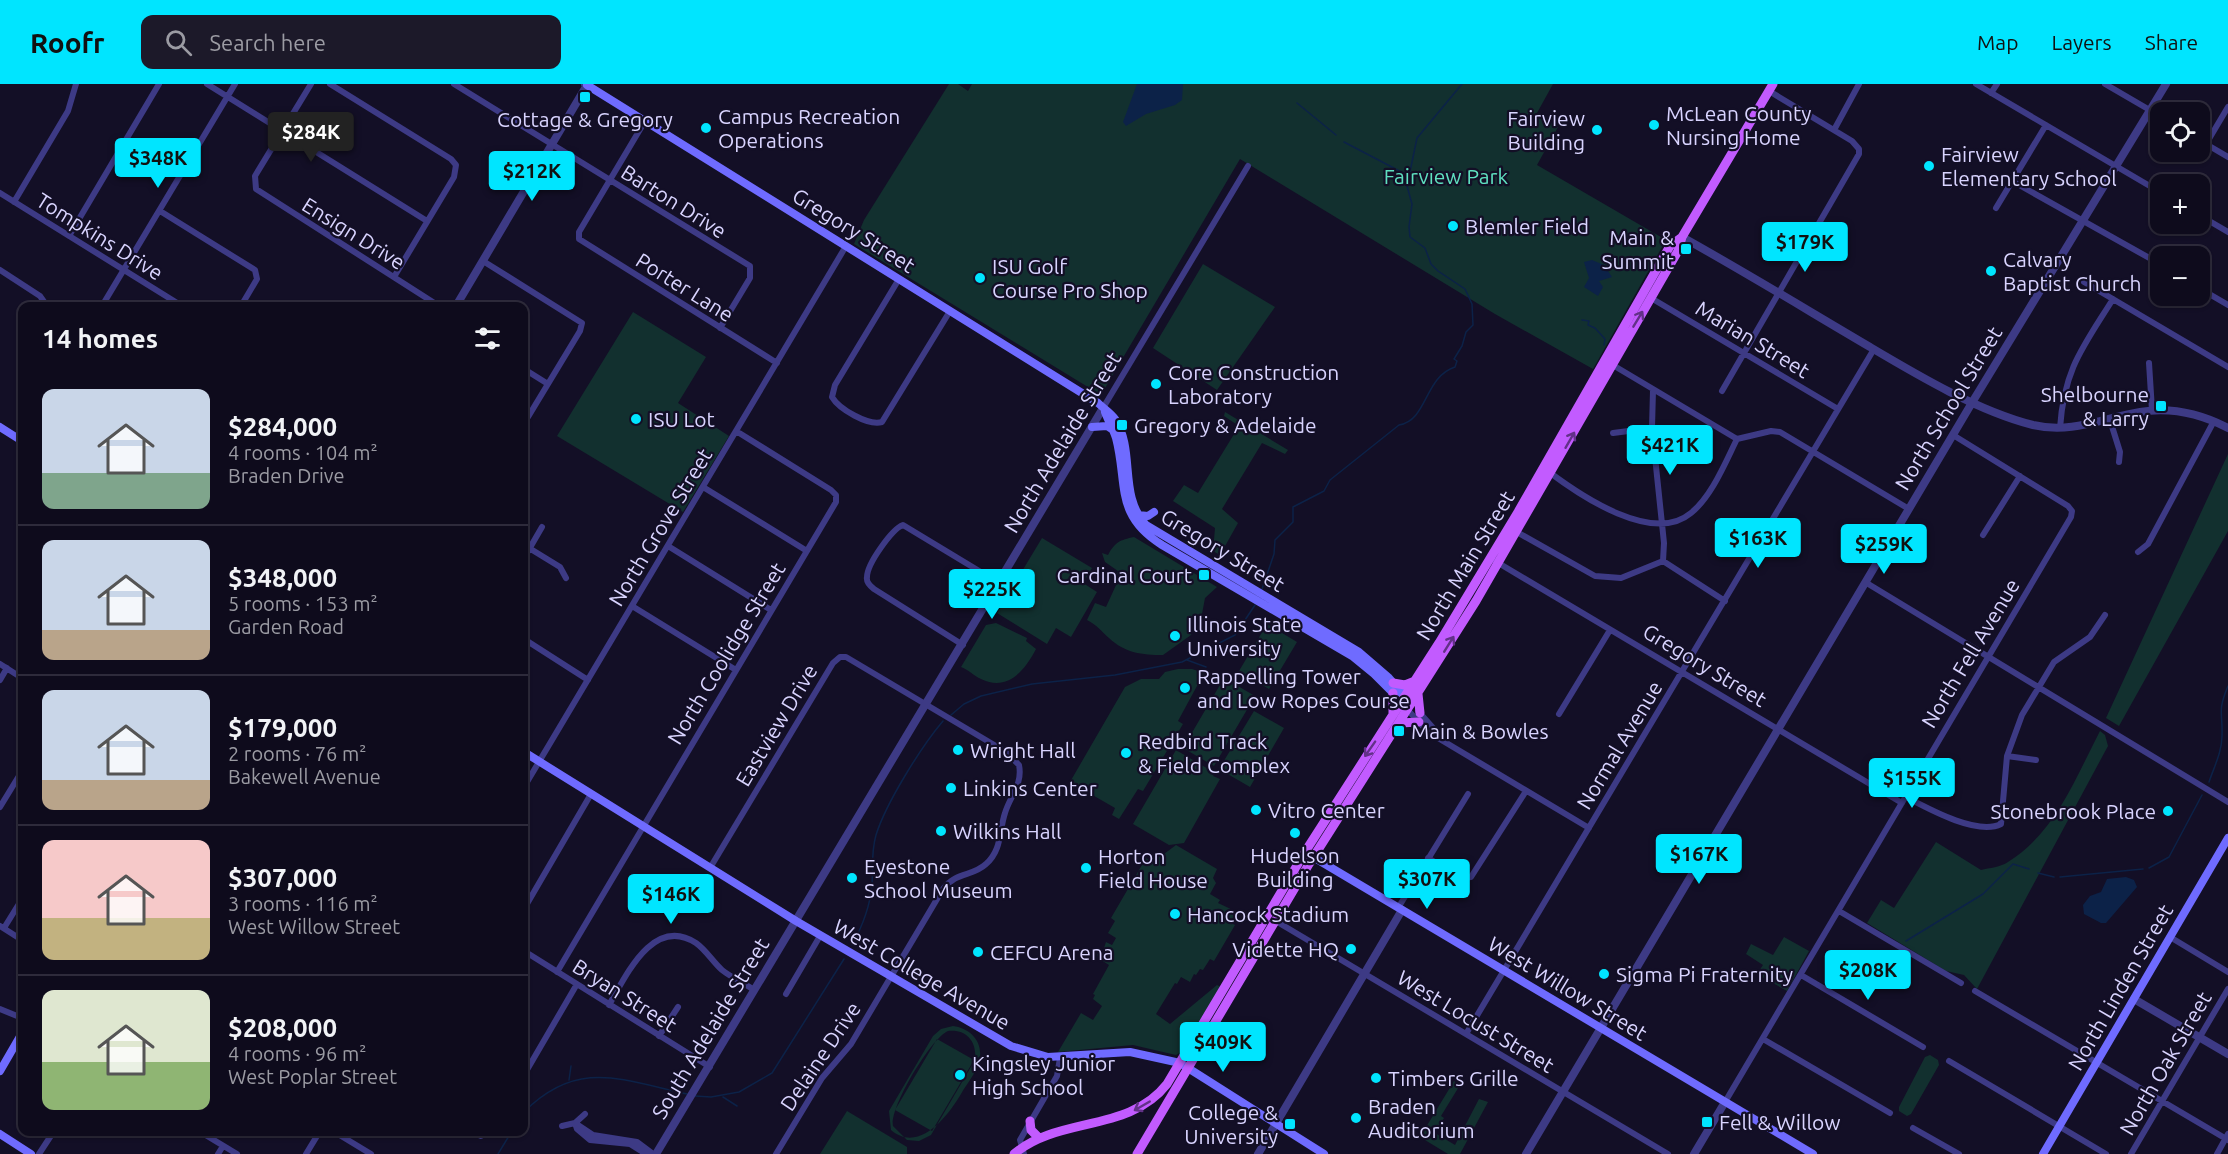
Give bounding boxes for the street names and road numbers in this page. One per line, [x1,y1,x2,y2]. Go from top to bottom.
street label: Barton Drive [617,159,731,243]
street label: Gregory Street [788,183,920,277]
street label: Tompkins Drive [32,187,168,285]
street label: Ensign Drive [298,192,410,274]
street label: Porter Lane [632,248,738,326]
street label: Marian Street [1692,296,1814,382]
street label: North School Street [1890,322,2006,494]
street label: North Adelaide Street [999,347,1125,537]
street label: North Grove Street [603,444,717,610]
street label: North Main Street [1411,486,1519,644]
street label: Gregory Street [1157,504,1289,596]
street label: North Coolidge Street [662,558,790,748]
street label: North Fell Avenue [1916,574,2024,732]
street label: Gregory Street [1639,619,1771,711]
street label: Eastview Drive [730,660,822,790]
street label: Normal Avenue [1571,677,1667,813]
street label: North Linden Street [2063,900,2177,1074]
street label: West College Avenue [829,914,1015,1034]
street label: West Willow Street [1484,931,1652,1045]
street label: South Adelaide Street [647,933,773,1123]
street label: Bryan Street [569,954,681,1036]
street label: West Locust Street [1393,965,1559,1077]
street label: North Oak Street [2114,987,2216,1139]
street label: Delaine Drive [775,997,865,1115]

